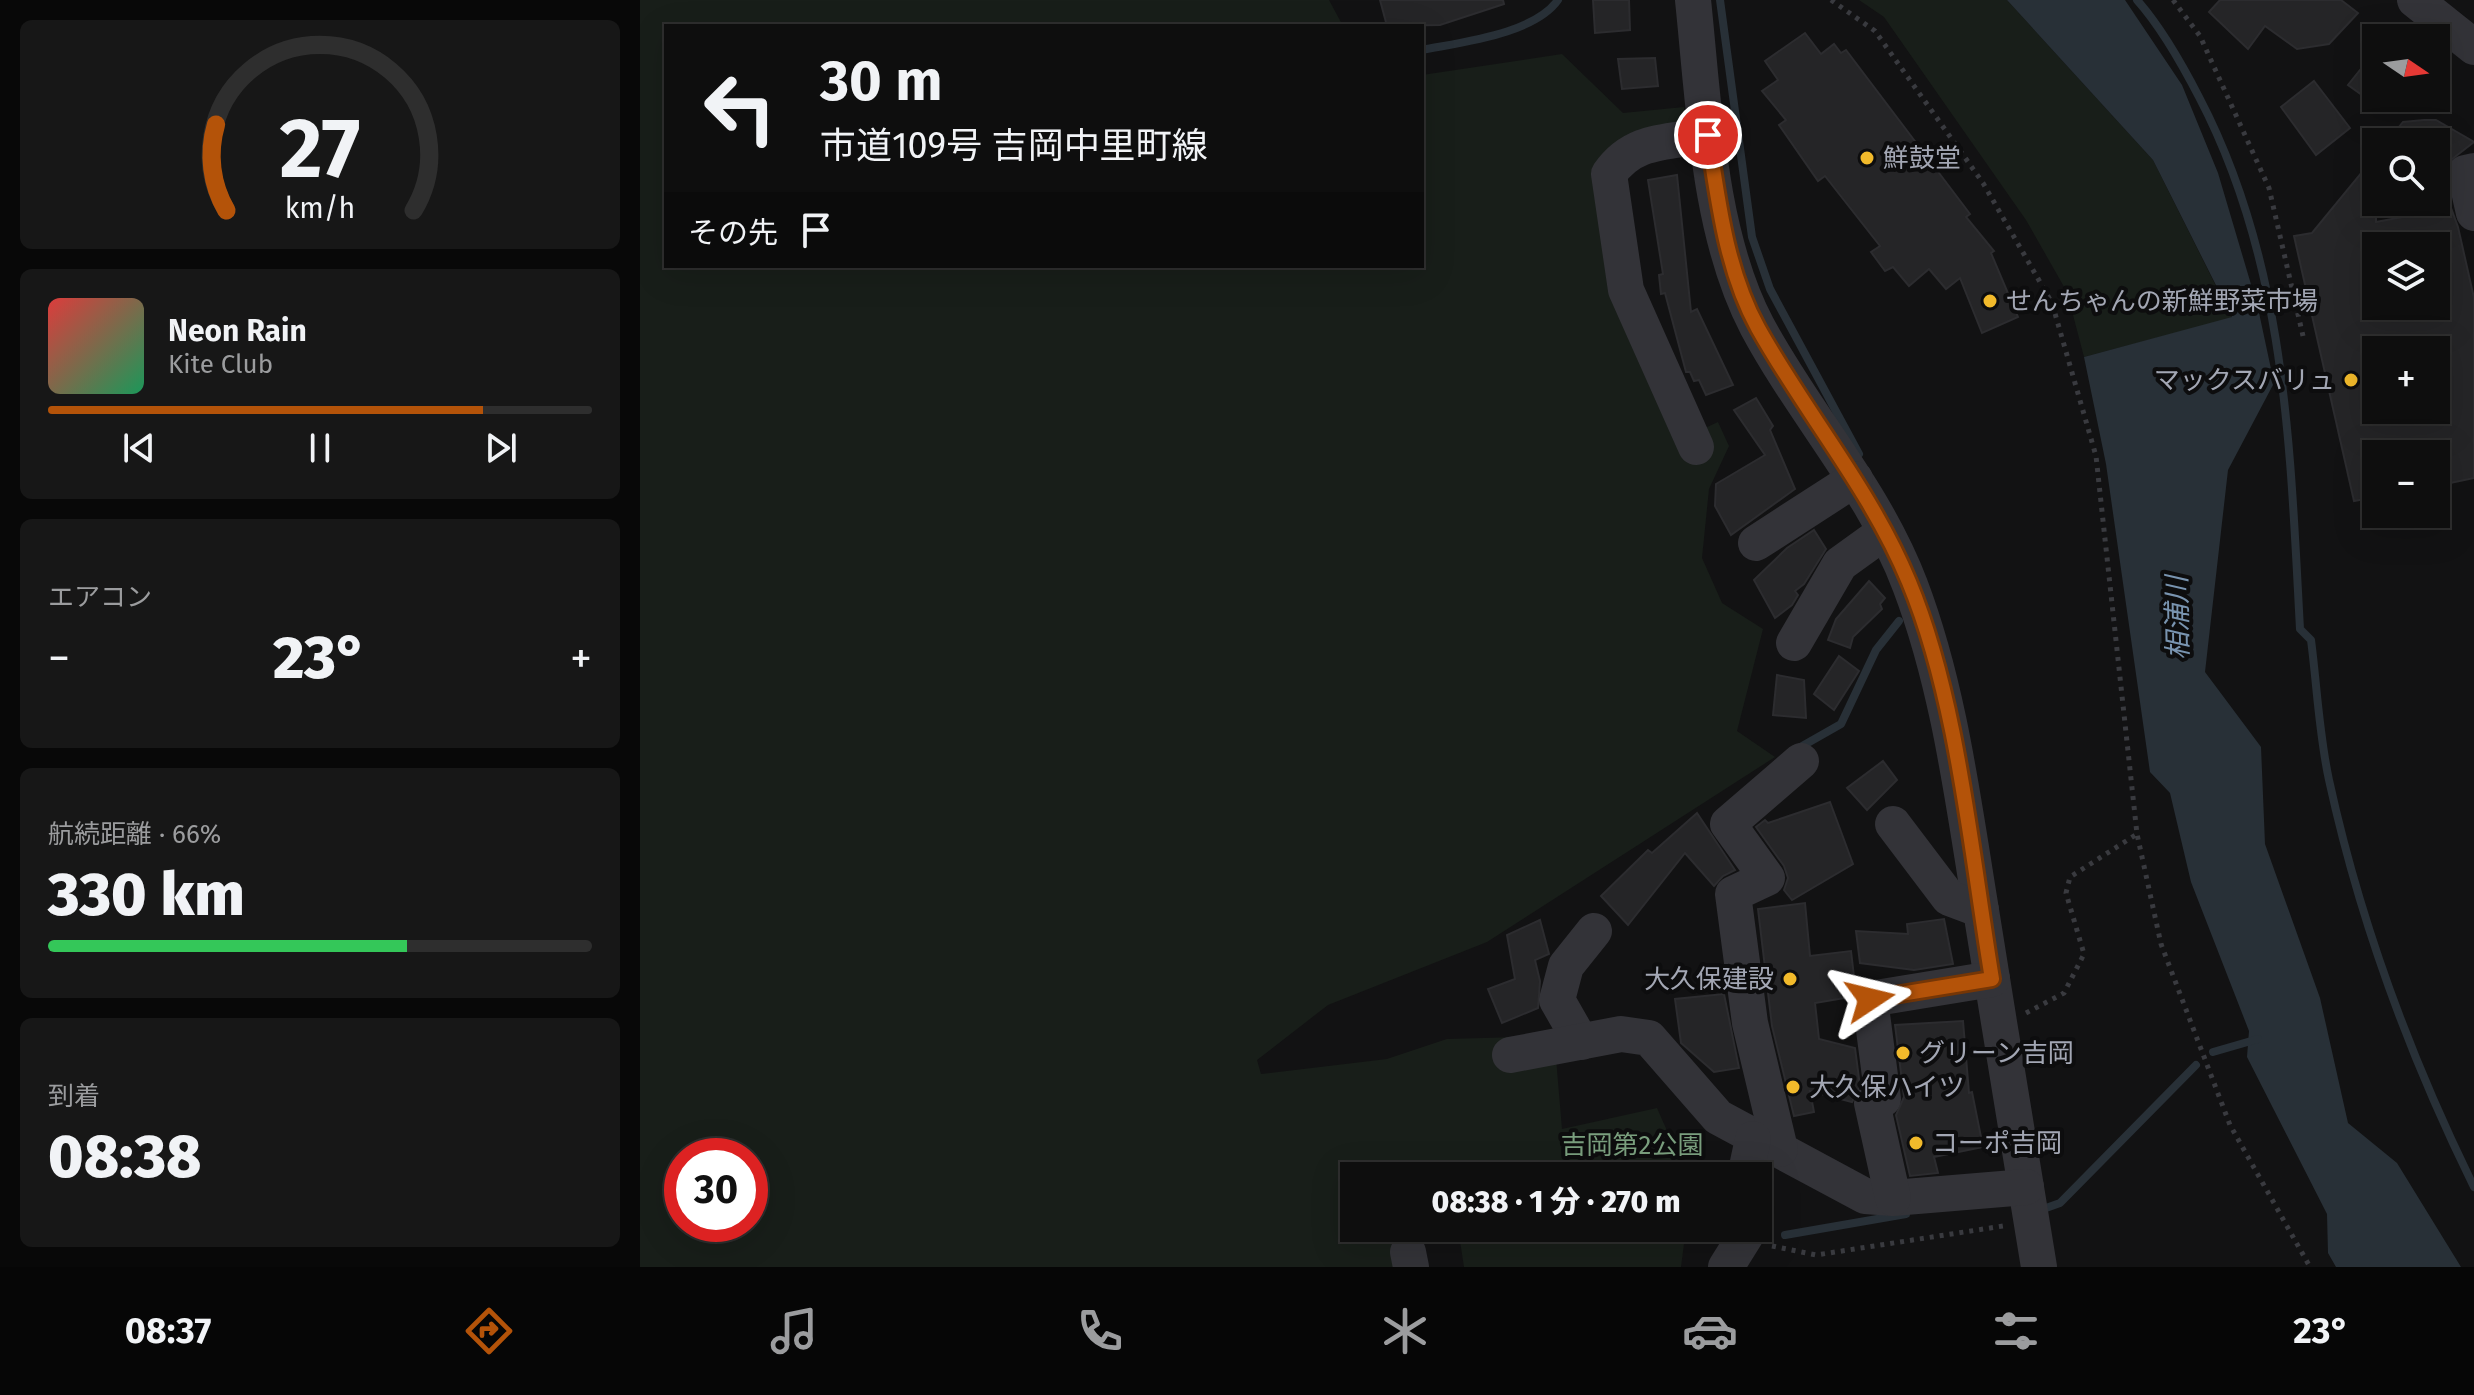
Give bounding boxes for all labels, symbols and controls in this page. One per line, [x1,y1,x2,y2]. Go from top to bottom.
north arrow [2362,24,2450,112]
map controls [2362,24,2450,528]
text: 30 m [820,48,942,115]
icon: left [688,56,792,160]
text: 27 [279,98,361,198]
pin [1674,101,1742,169]
icon: arrive [1686,113,1730,157]
text: 市道109号 吉岡中里町線 [820,124,1208,168]
button: search [2362,128,2450,216]
place label: 鮮鼓堂 [1883,143,1961,174]
marker: 鮮鼓堂 [1858,149,1876,167]
text: km/h [285,191,355,226]
icon: arrive [794,208,838,252]
text: その先 [688,215,778,251]
button: layers [2362,232,2450,320]
place label: せんちゃんの新鮮野菜市場 [2006,286,2318,317]
marker: せんちゃんの新鮮野菜市場 [1981,292,1999,310]
text: Neon Rain [168,313,307,349]
button: + [2362,336,2450,424]
text: Kite Club [168,349,273,380]
place label: マックスバリュ [2154,365,2335,396]
marker: マックスバリュ [2342,371,2360,389]
icon: previous [117,426,161,470]
icon: pause [298,426,342,470]
icon: next [479,426,523,470]
button: − [2362,440,2450,528]
water label: 相浦川 [2160,573,2195,660]
text: エアコン [48,582,152,613]
text: 23° [273,622,367,694]
text: − [48,632,70,685]
text: + [570,632,592,685]
text: 航続距離 · 66% [48,819,221,850]
text: 330 km [48,859,245,931]
position arrow [1828,957,1912,1041]
place label: 大久保建設 [1644,964,1774,995]
marker: 大久保建設 [1781,970,1799,988]
place label: グリーン吉岡 [1919,1038,2074,1069]
marker: グリーン吉岡 [1894,1044,1912,1062]
place label: 大久保ハイツ [1809,1072,1964,1103]
marker: 大久保ハイツ [1784,1078,1802,1096]
text: 到着 [48,1081,100,1112]
text: 08:38 [48,1121,201,1193]
place label: コーポ吉岡 [1932,1128,2062,1159]
park label: 吉岡第2公園 [1561,1130,1703,1161]
marker: コーポ吉岡 [1907,1134,1925,1152]
speed limit sign: 30 [664,1138,768,1242]
text: 08:38 · 1 分 · 270 m [1432,1184,1680,1220]
icon: directions [461,1303,517,1359]
icon: music [766,1303,822,1359]
icon: phone [1072,1303,1128,1359]
icon: climate [1377,1303,1433,1359]
icon: car [1682,1303,1738,1359]
icon: filters [1988,1303,2044,1359]
text: 08:37 [125,1309,211,1353]
text: 23° [2293,1309,2349,1353]

